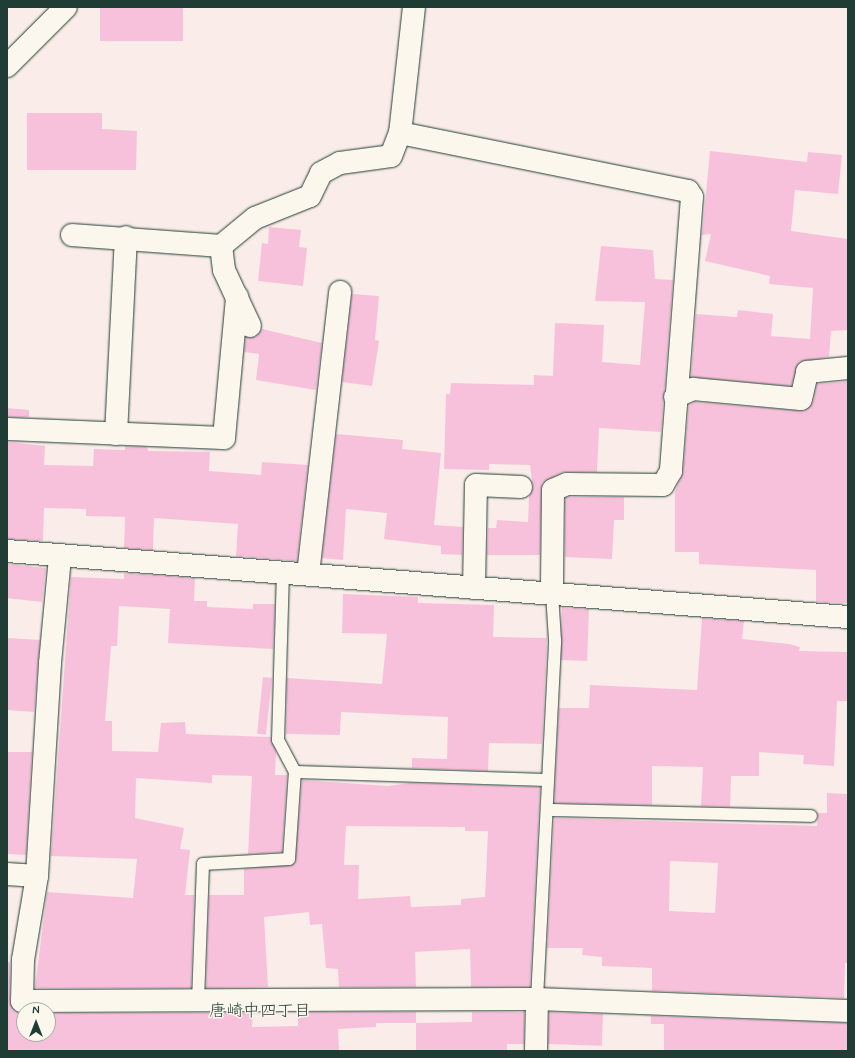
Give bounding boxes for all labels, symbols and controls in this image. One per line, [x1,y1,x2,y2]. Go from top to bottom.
north arrow [16,1002,56,1042]
district label: 唐崎中四丁目 [209,1002,311,1022]
text: N [32,1004,40,1018]

